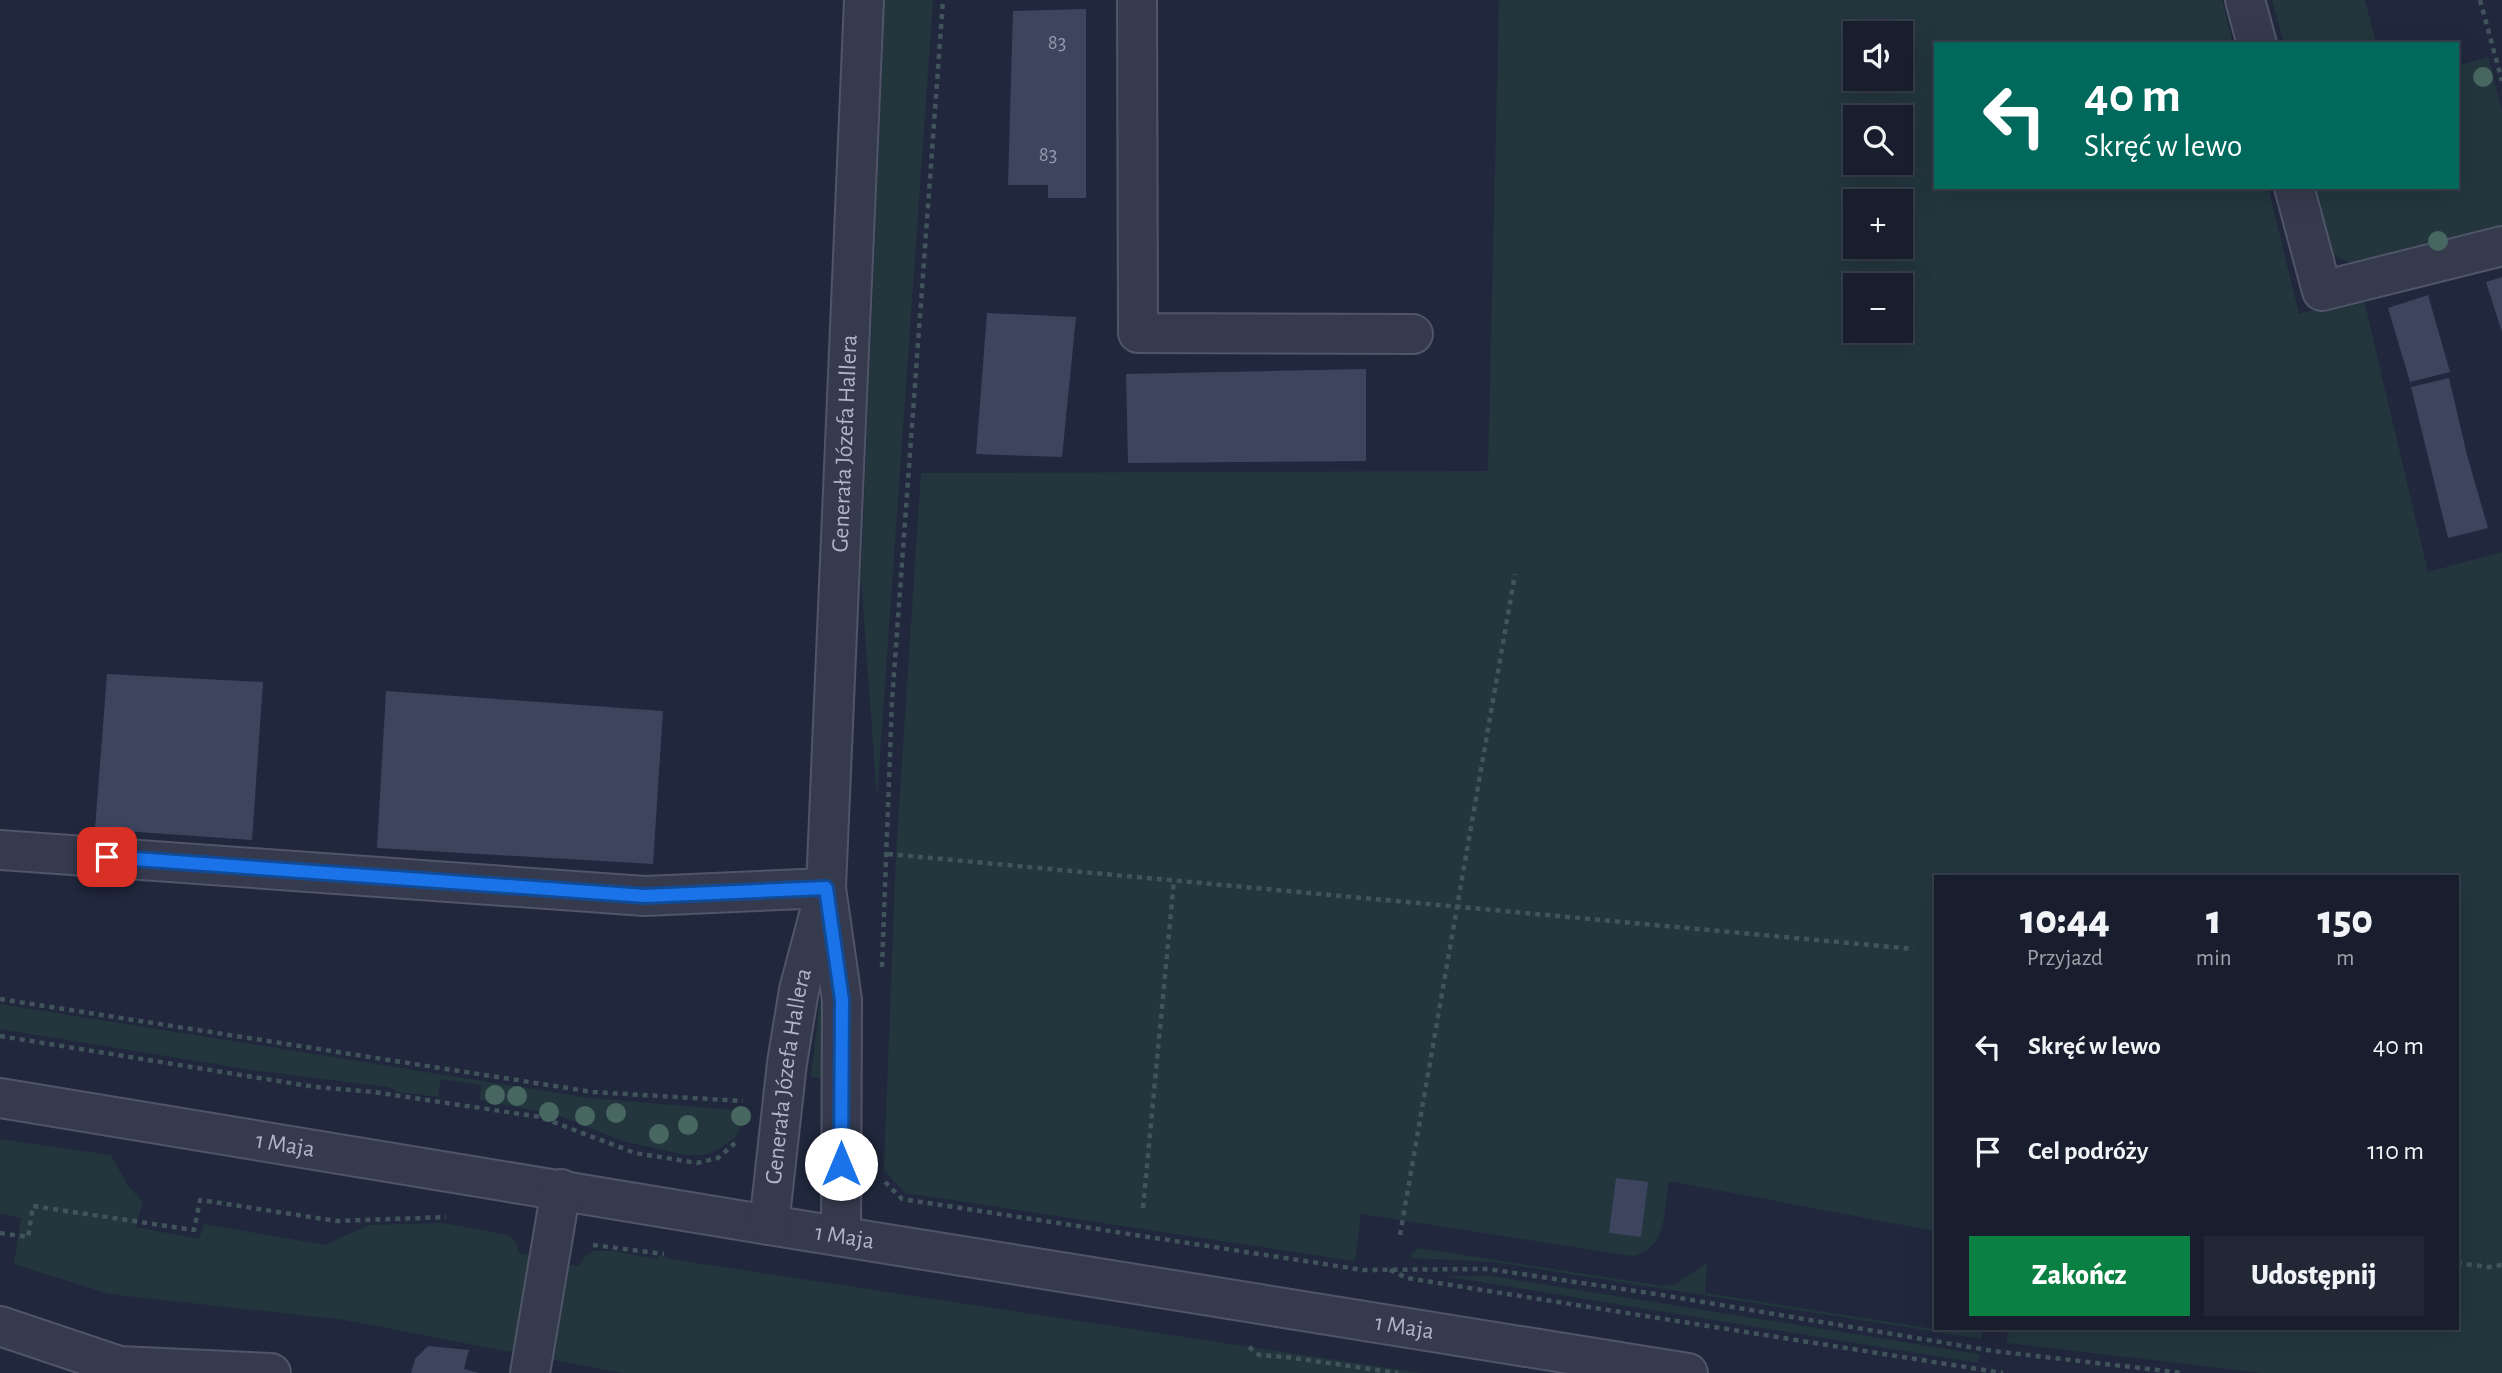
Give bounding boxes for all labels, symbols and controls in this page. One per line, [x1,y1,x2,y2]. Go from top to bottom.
map controls [1843,21,1913,343]
button: sound [1843,21,1913,91]
house number: 83 [1048,32,1066,53]
icon: left [1969,70,2060,161]
text: 40 m [2084,72,2181,121]
button: search [1843,105,1913,175]
text: Skręć w lewo [2084,130,2242,162]
house number: 83 [1039,144,1057,165]
button: + [1843,189,1913,259]
button: − [1843,273,1913,343]
street label: Generała Józefa Hallera [828,334,862,553]
pin [77,827,137,887]
icon: arrive [88,838,126,876]
text: 10:44 [2020,899,2110,941]
text: 1 [2206,899,2221,941]
text: 150 [2317,899,2373,941]
text: Przyjazd [2027,947,2103,970]
text: min [2196,947,2232,970]
text: m [2336,947,2354,970]
street label: Generała Józefa Hallera [762,966,816,1186]
icon: left [1969,1028,2007,1066]
text: Skręć w lewo [2028,1033,2161,1059]
text: 40 m [2373,1033,2424,1059]
position arrow [804,1127,878,1201]
street label: 1 Maja [254,1128,316,1162]
icon: arrive [1969,1133,2007,1171]
text: Cel podróży [2028,1138,2148,1164]
text: 110 m [2367,1138,2424,1164]
street label: 1 Maja [813,1221,876,1254]
button: Zakończ [1969,1236,2190,1316]
button: Udostępnij [2204,1236,2424,1316]
street label: 1 Maja [1373,1311,1436,1344]

